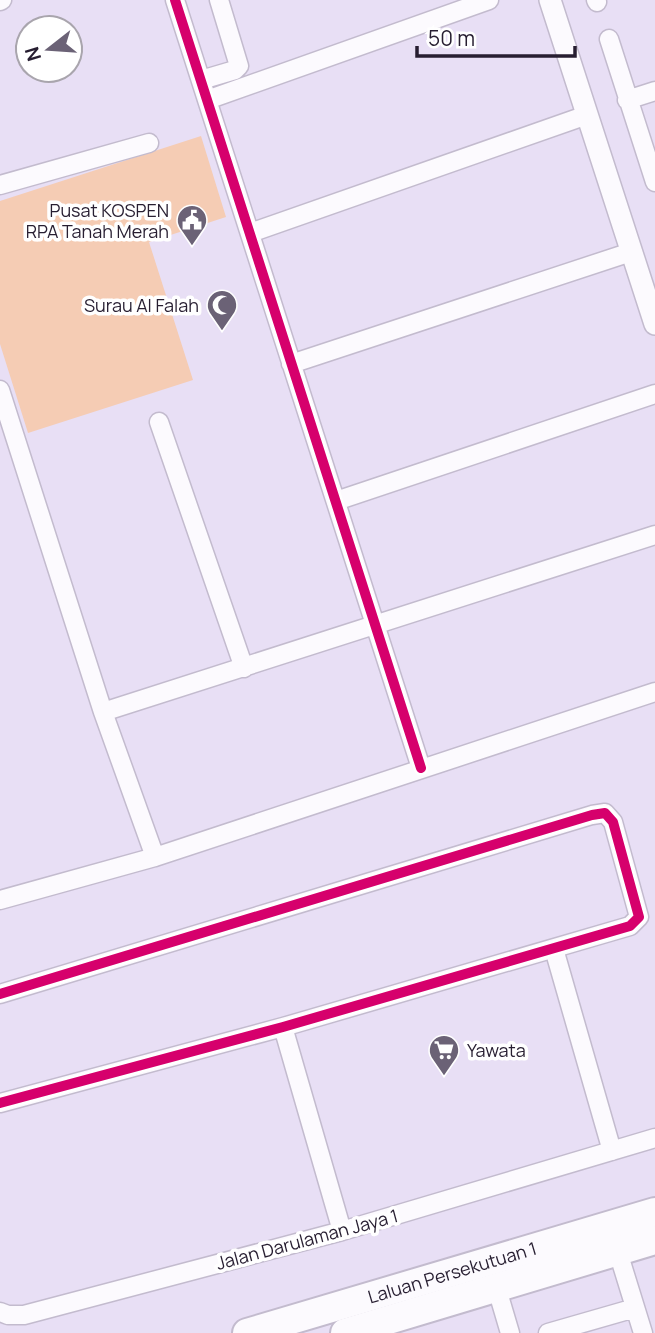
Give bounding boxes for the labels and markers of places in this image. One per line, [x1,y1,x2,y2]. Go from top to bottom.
place label: Pusat KOSPEN RPA Tanah Merah [26,198,169,243]
public building icon: Pusat KOSPEN RPA Tanah Merah [175,203,209,247]
mosque icon: Surau Al Falah [205,288,239,332]
place label: Surau Al Falah [84,293,199,317]
supermarket icon: Yawata [427,1033,461,1077]
place label: Yawata [467,1038,526,1062]

